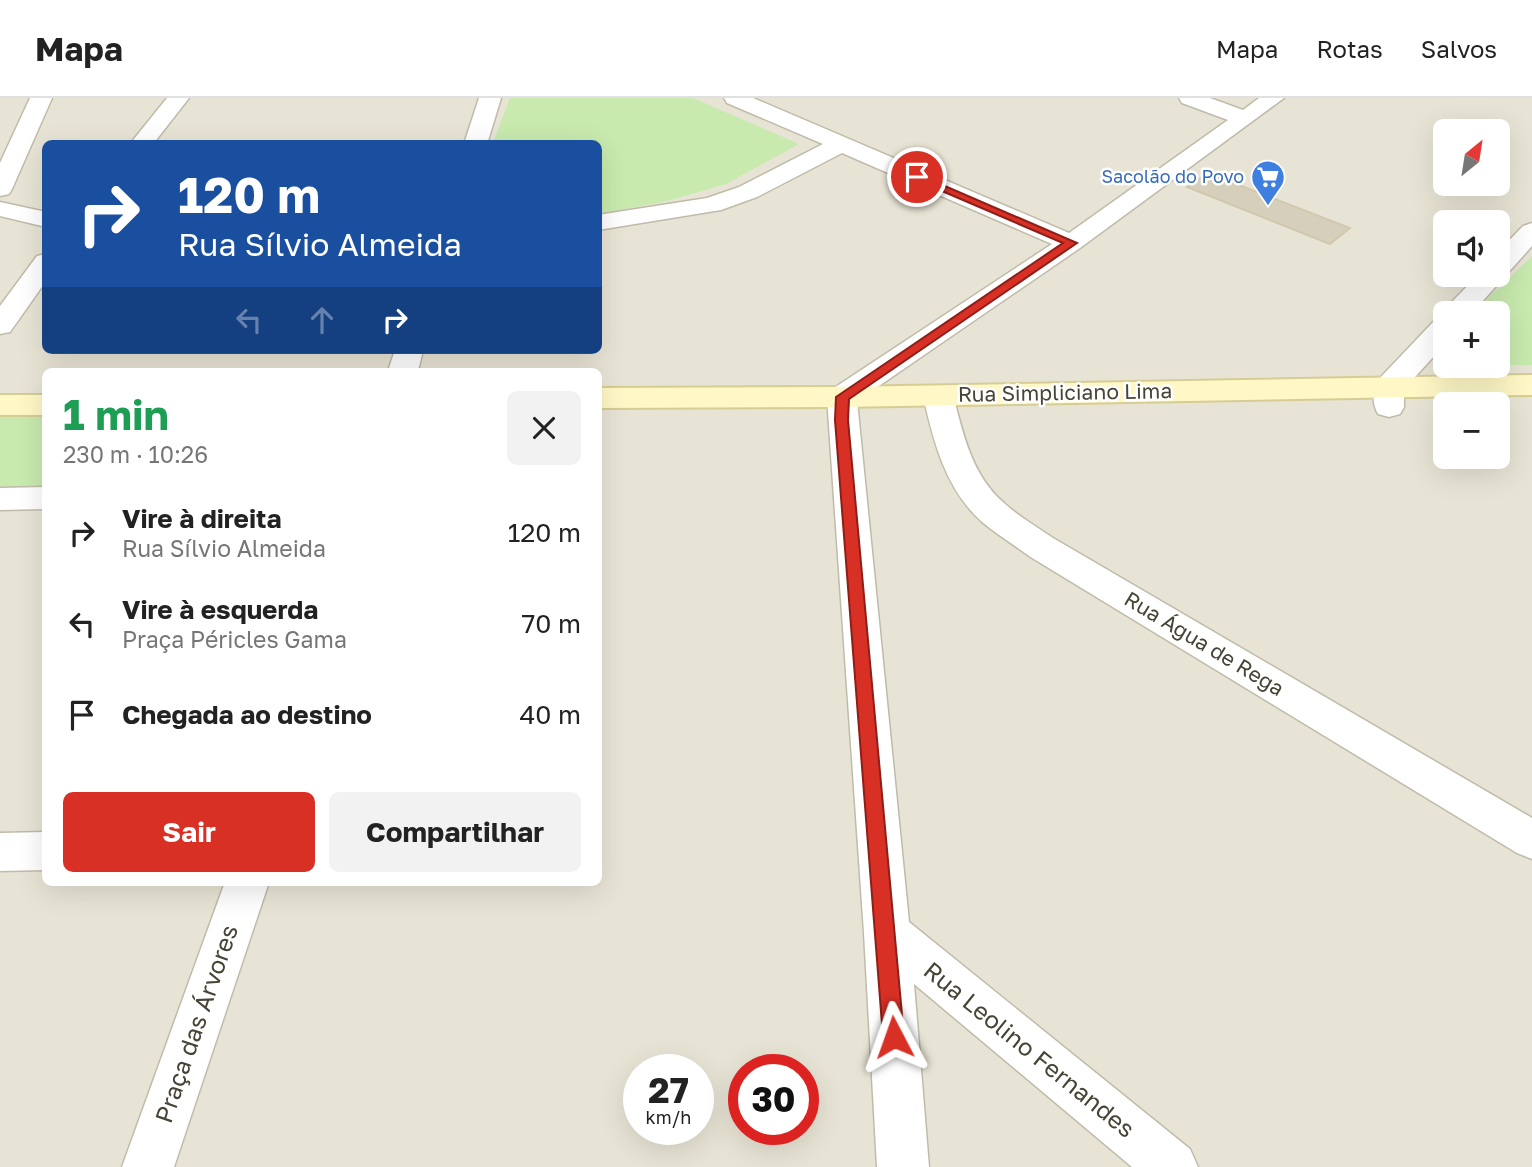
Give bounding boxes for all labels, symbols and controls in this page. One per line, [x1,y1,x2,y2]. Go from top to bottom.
text: Mapa [35,29,123,68]
text: Mapa [1216,34,1278,63]
text: Rotas [1316,34,1383,63]
text: Salvos [1421,34,1497,63]
north arrow [1433,119,1510,196]
map controls [1433,119,1510,469]
pin [887,147,947,207]
icon: arrive [898,158,936,196]
supermarket icon: Sacolão do Povo [1249,158,1287,207]
text: 120 m [178,165,320,224]
place label: Sacolão do Povo [1102,165,1244,187]
icon: right [63,168,154,259]
button: sound [1433,210,1510,287]
text: Rua Sílvio Almeida [178,225,462,263]
icon: left [230,301,268,339]
icon: ahead [303,301,341,339]
icon: right [376,301,414,339]
button: + [1433,301,1510,378]
street label: Rua Simpliciano Lima [958,377,1172,407]
text: 1 min [63,389,169,439]
button: close [507,391,581,465]
button: − [1433,392,1510,469]
text: 230 m · 10:26 [63,440,208,468]
text: Vire à direita [122,503,282,534]
icon: right [63,514,101,552]
text: 120 m [508,517,581,548]
text: Rua Sílvio Almeida [122,534,326,562]
street label: Rua Água de Rega [1120,585,1289,701]
text: Vire à esquerda [122,594,318,625]
icon: left [63,605,101,643]
text: 70 m [522,608,581,639]
text: Praça Péricles Gama [122,625,347,653]
icon: arrive [63,696,101,734]
text: Chegada ao destino [122,699,372,730]
text: 40 m [520,699,581,730]
button: Sair [63,792,315,872]
button: Compartilhar [329,792,581,872]
street label: Praça das Árvores [148,921,243,1126]
street label: Rua Leolino Fernandes [919,955,1141,1143]
position arrow [857,1000,931,1074]
speed limit sign: 30 [728,1054,819,1145]
text: 27 [648,1069,689,1111]
text: km/h [646,1106,691,1128]

